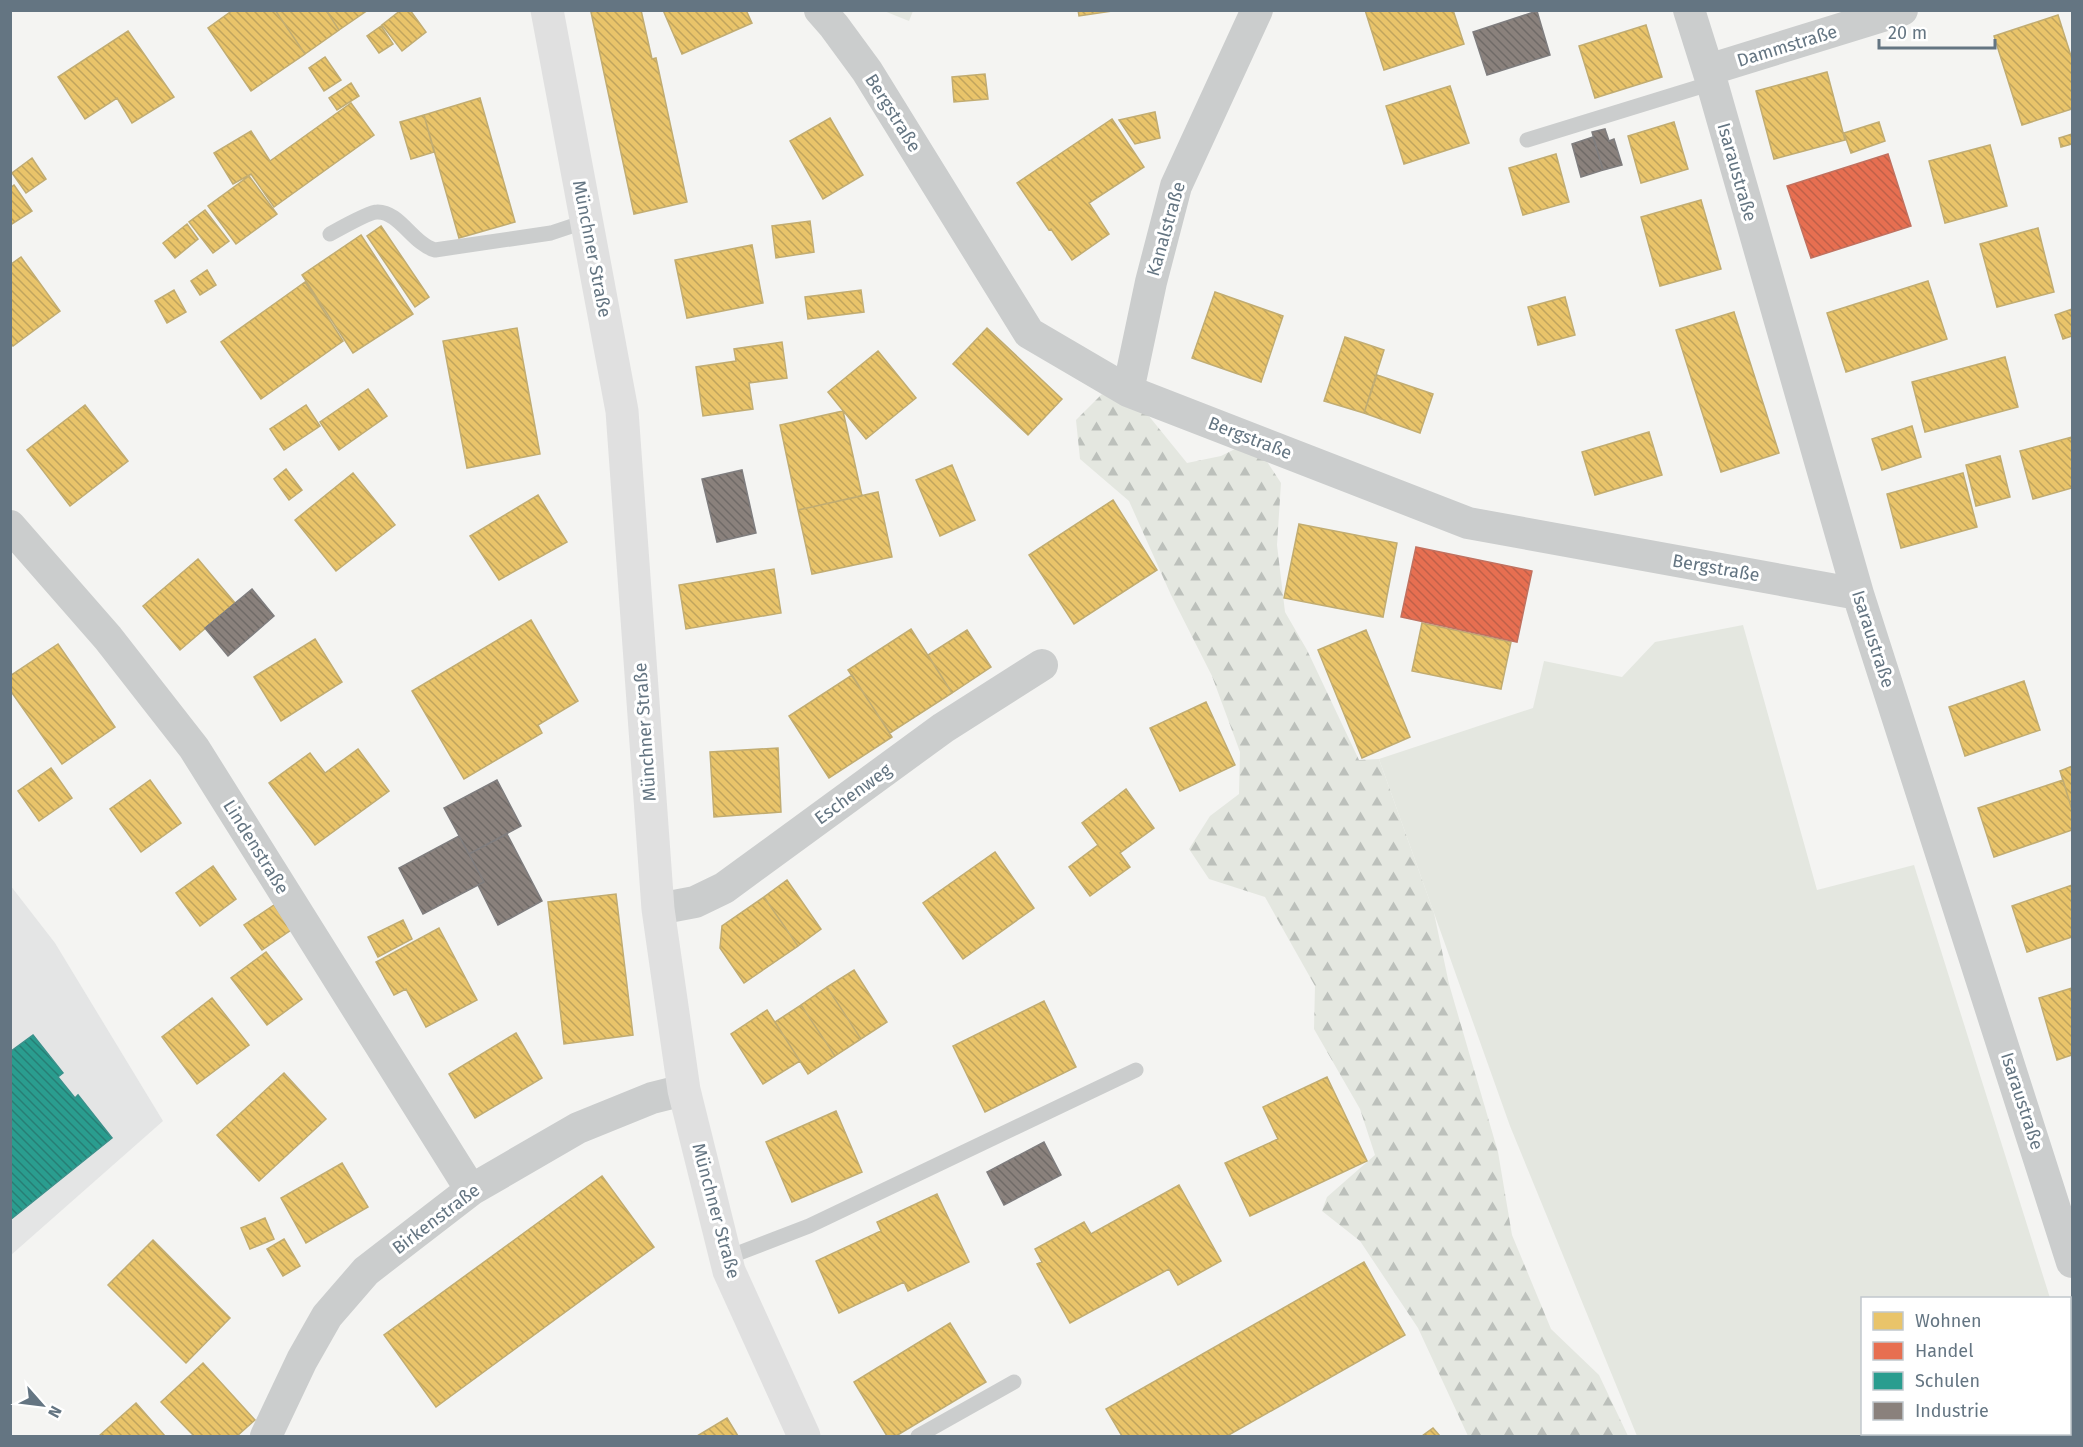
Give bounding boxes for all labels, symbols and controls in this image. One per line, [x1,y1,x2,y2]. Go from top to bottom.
scale bar [1879,12,1994,50]
street label: Dammstraße [1734,20,1840,72]
text: 20 m [1888,22,1927,44]
street label: Bergstraße [860,70,926,156]
street label: Isaraustraße [1712,120,1762,224]
street label: Münchner Straße [568,179,616,319]
street label: Kanalstraße [1142,179,1190,279]
street label: Bergstraße [1205,412,1295,464]
street label: Bergstraße [1671,550,1761,586]
street label: Isaraustraße [1847,587,1899,691]
street label: Münchner Straße [629,662,661,802]
street label: Eschenweg [810,758,896,829]
street label: Lindenstraße [218,796,294,898]
street label: Isaraustraße [1996,1049,2048,1153]
street label: Münchner Straße [687,1141,745,1281]
street label: Birkenstraße [388,1179,484,1259]
legend [1861,1297,2071,1435]
text: Wohnen [1915,1310,1982,1332]
text: Handel [1915,1340,1973,1362]
text: Schulen [1915,1370,1980,1392]
north arrow [12,1375,72,1435]
text: Industrie [1915,1400,1989,1422]
text: N [44,1403,66,1421]

